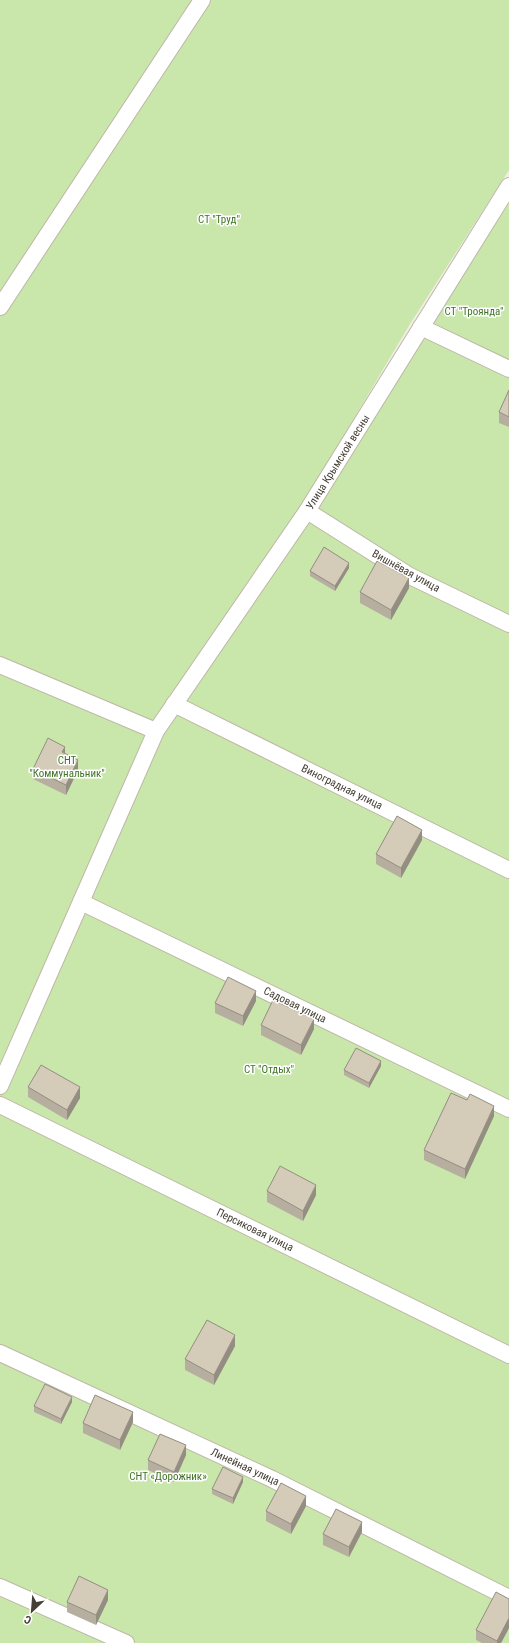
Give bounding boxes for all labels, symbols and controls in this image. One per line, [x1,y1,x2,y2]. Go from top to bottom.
park label: СТ "Труд" [198,213,240,226]
park label: СТ "Троянда" [445,305,503,318]
street label: Улица Крымской весны [304,412,372,512]
street label: Вишнёвая улица [370,547,442,595]
park label: СНТ "Коммунальник" [29,754,105,780]
street label: Виноградная улица [299,762,385,812]
street label: Садовая улица [262,984,328,1026]
park label: СТ "Отдых" [244,1063,294,1076]
street label: Персиковая улица [214,1206,296,1254]
street label: Линейная улица [209,1445,281,1489]
park label: СНТ «Дорожник» [129,1470,207,1483]
north arrow [12,1591,52,1631]
text: С [22,1612,34,1627]

